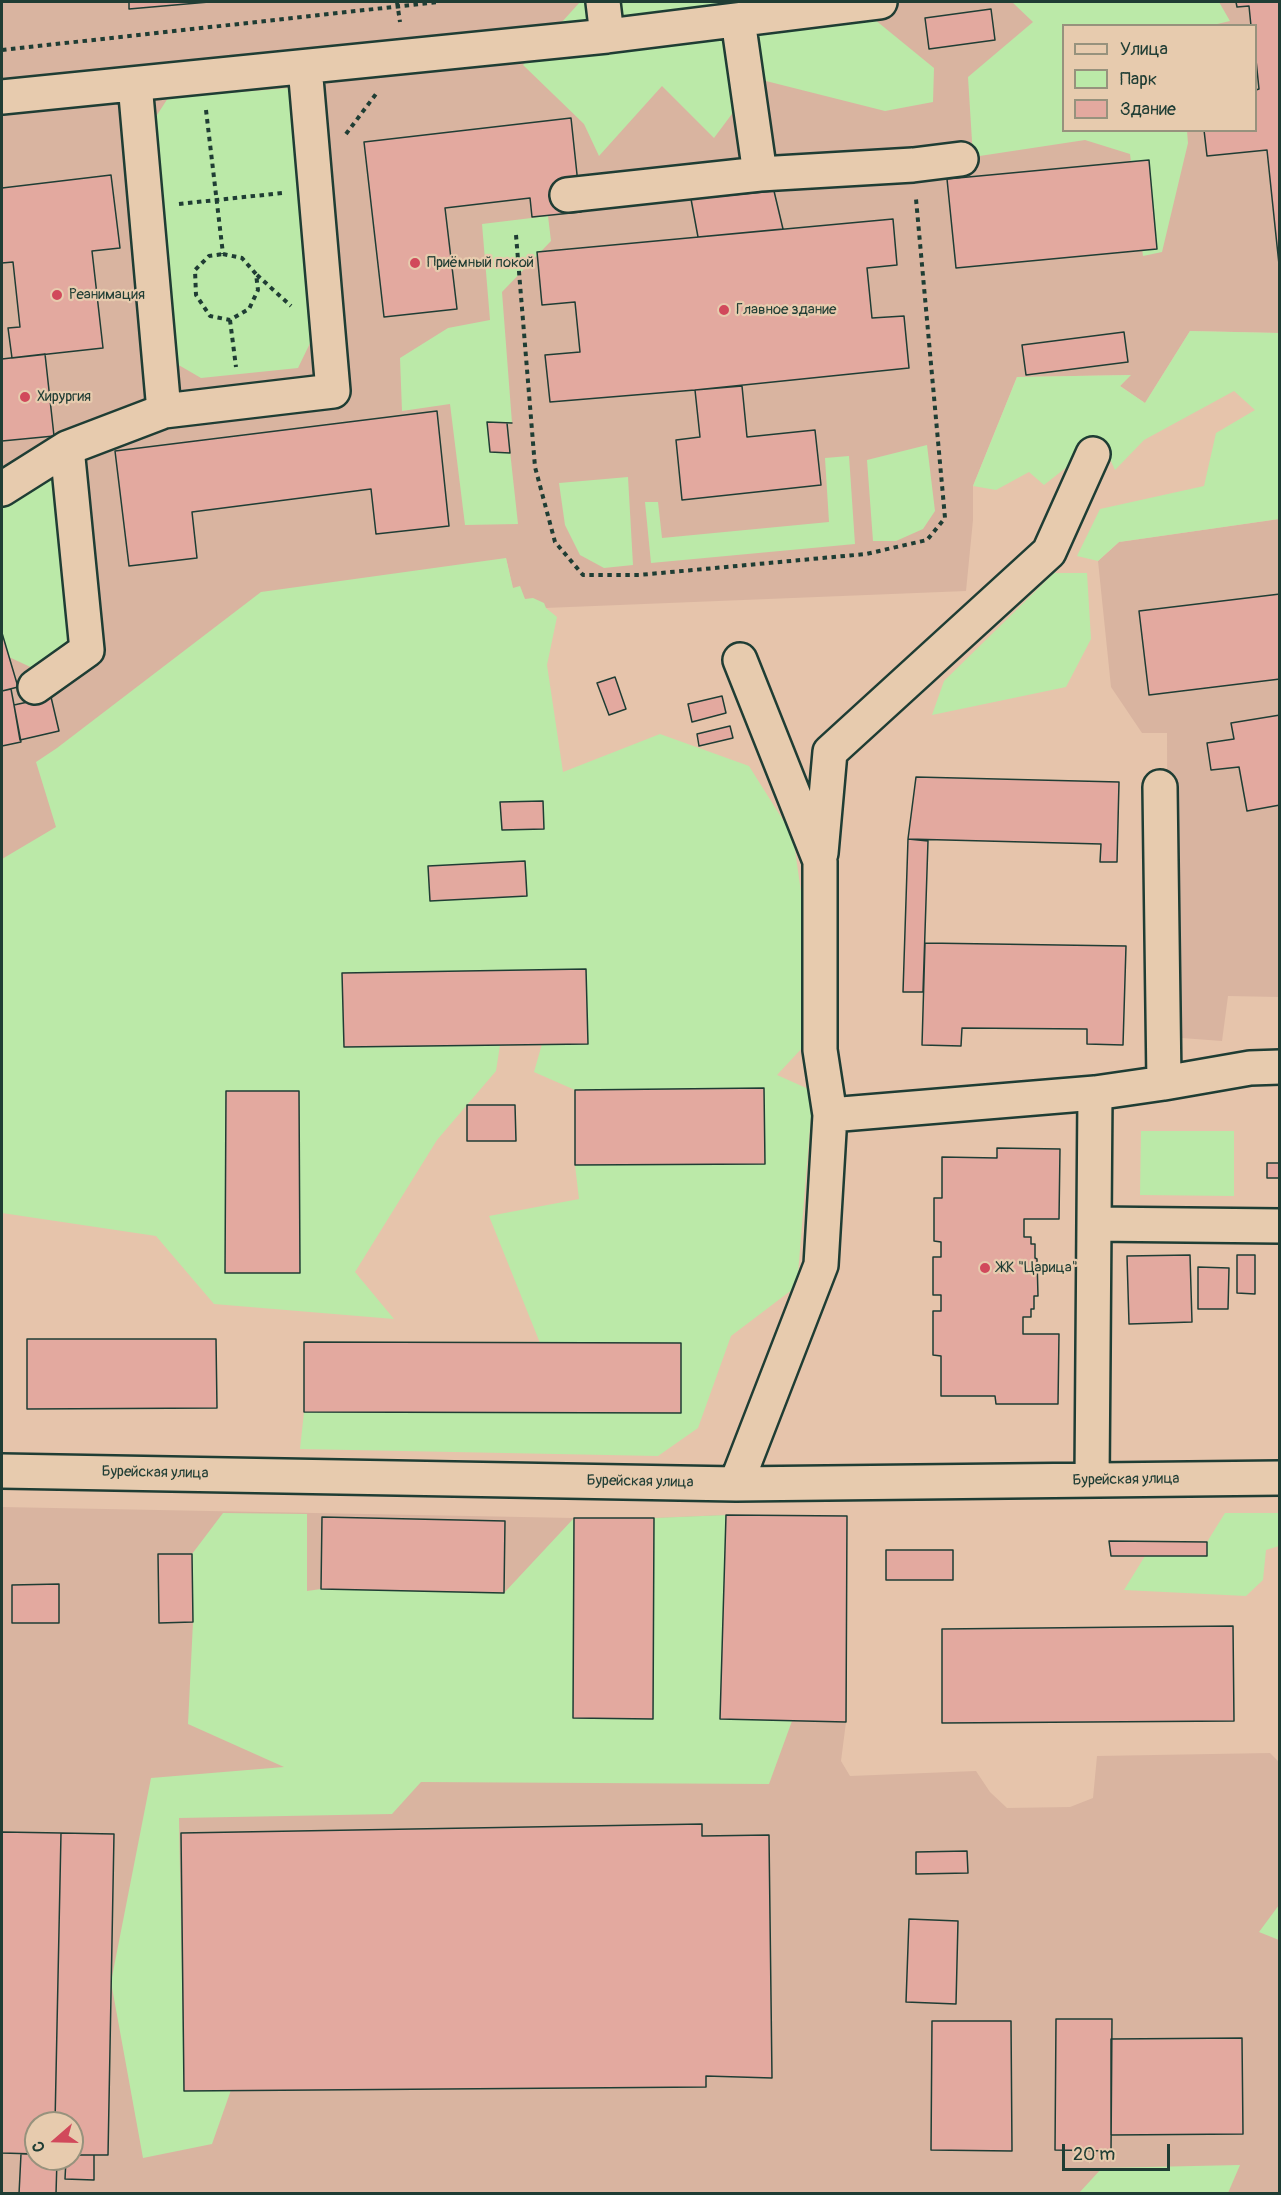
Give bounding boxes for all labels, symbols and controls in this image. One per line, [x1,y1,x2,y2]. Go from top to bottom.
legend [1062,24,1257,132]
text: Улица [1120,38,1168,61]
text: Парк [1120,68,1157,91]
text: Здание [1120,98,1176,121]
place label: Приёмный покой [427,254,534,272]
marker: Приёмный покой [408,256,422,270]
place label: Реанимация [69,286,145,304]
marker: Реанимация [50,288,64,302]
place label: Главное здание [736,301,836,319]
marker: Главное здание [717,303,731,317]
place label: Хирургия [37,388,91,406]
marker: Хирургия [18,390,32,404]
place label: ЖК "Царица" [997,1259,1078,1277]
marker: ЖК "Царица" [978,1261,992,1275]
street label: Бурейская улица [101,1463,209,1483]
street label: Бурейская улица [1072,1470,1180,1490]
street label: Бурейская улица [586,1472,694,1492]
north arrow [24,2111,84,2171]
scale bar [1065,2132,1173,2170]
text: С [28,2138,50,2155]
text: 20 m [1073,2143,1115,2166]

